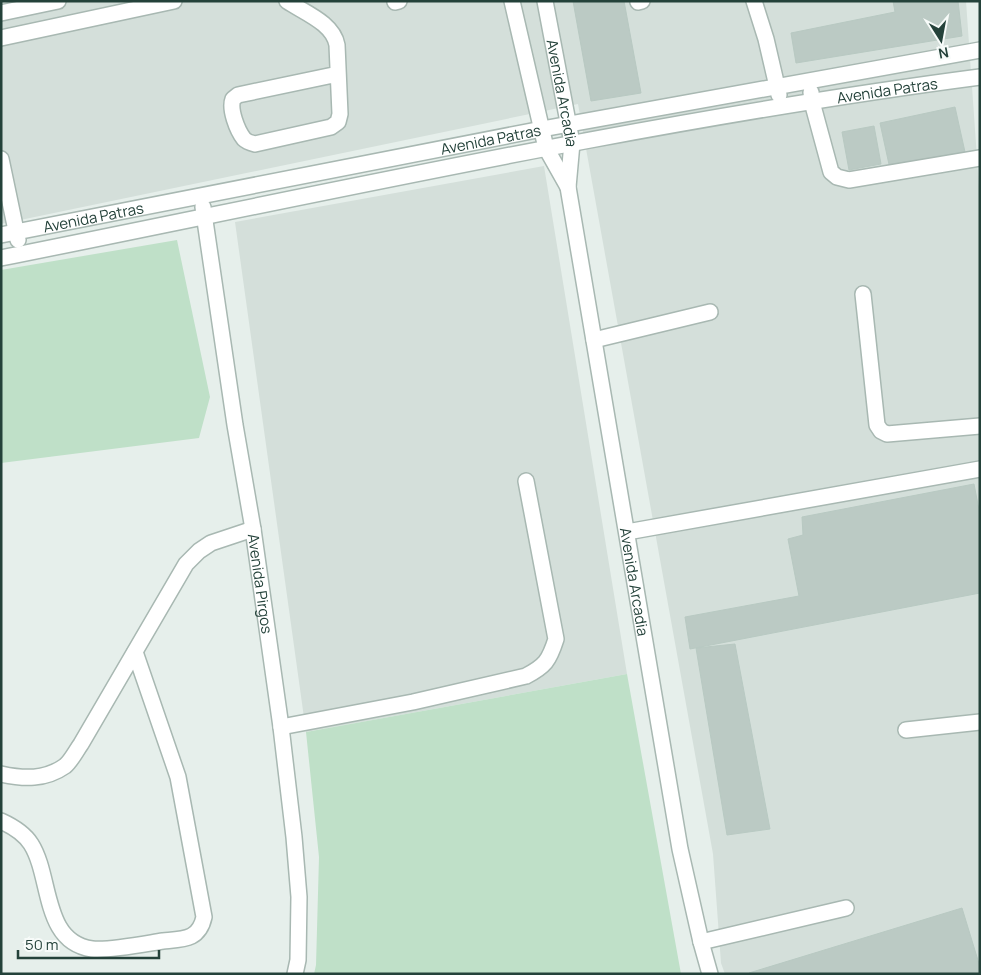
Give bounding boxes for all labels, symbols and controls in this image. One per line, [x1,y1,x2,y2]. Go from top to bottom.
north arrow [916,15,966,65]
street label: Avenida Arcadia [542,38,583,148]
text: N [937,43,950,64]
street label: Avenida Patras [835,72,939,108]
street label: Avenida Patras [439,119,543,159]
street label: Avenida Patras [41,197,145,237]
street label: Avenida Arcadia [615,526,654,637]
street label: Avenida Pirgos [243,532,278,635]
scale bar [18,928,159,960]
text: 50 m [25,934,59,955]

